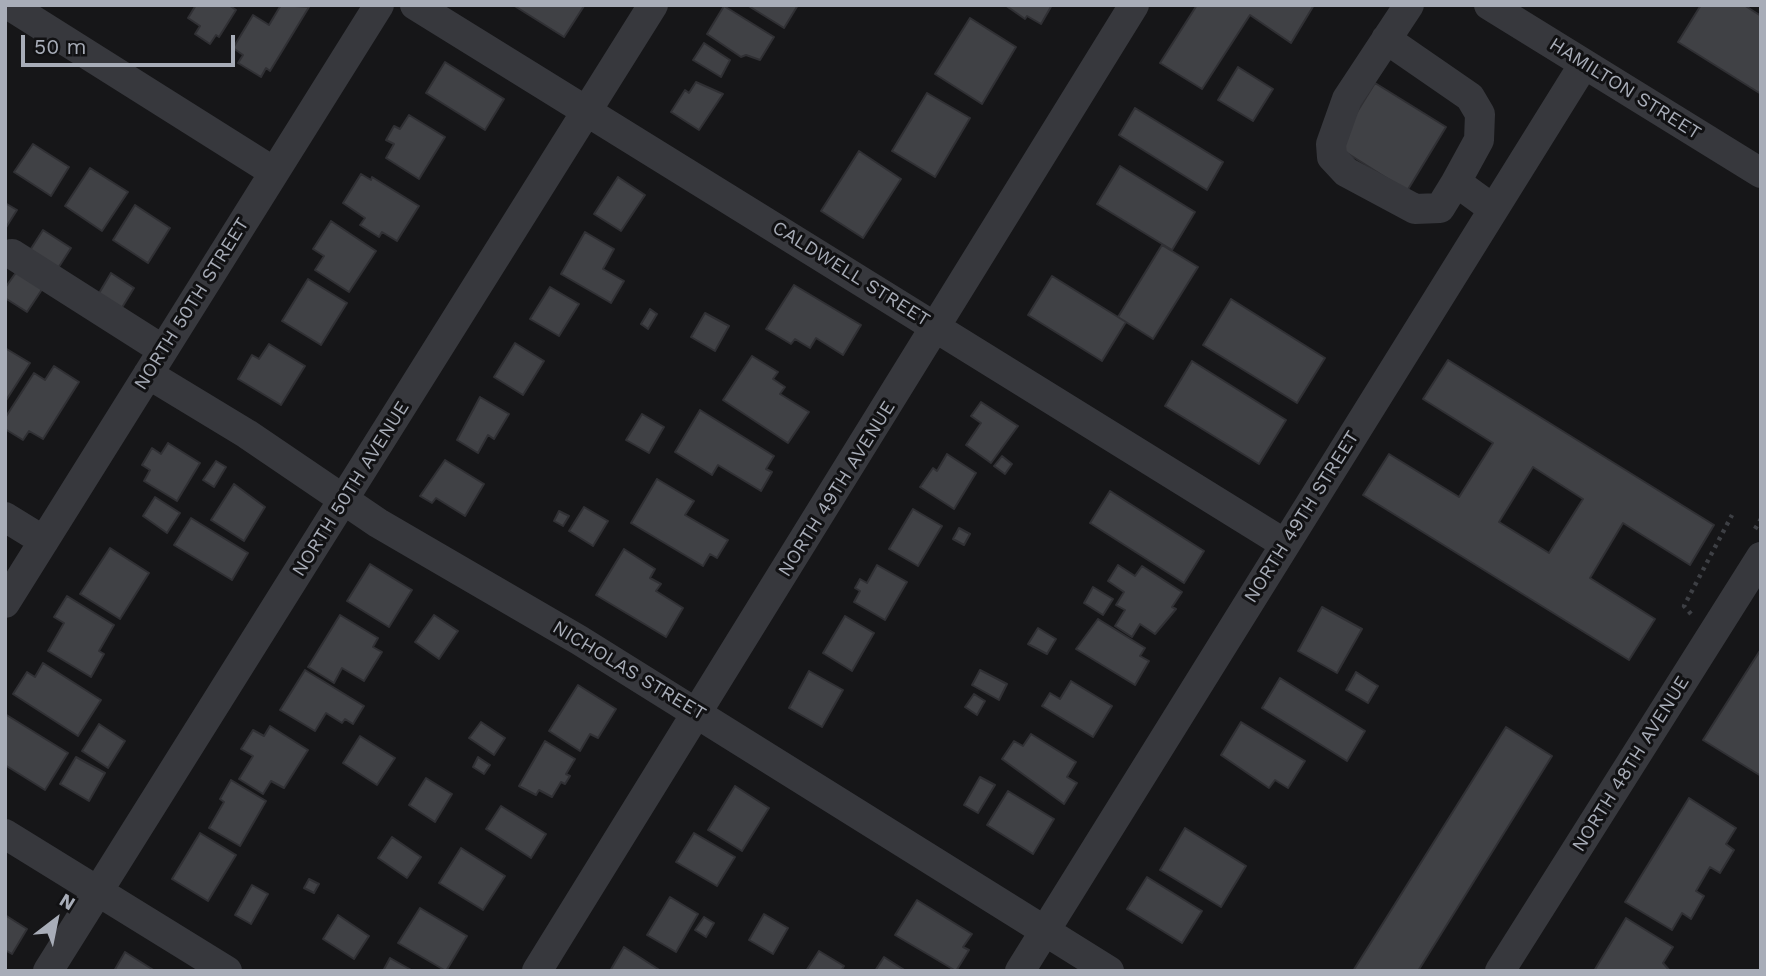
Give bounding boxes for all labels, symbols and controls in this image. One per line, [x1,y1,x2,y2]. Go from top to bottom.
scale bar [24,21,238,65]
street label: HAMILTON STREET [1545,33,1705,145]
text: 50 m [34,34,86,59]
street label: NORTH 50TH STREET [130,214,254,394]
street label: CALDWELL STREET [768,216,934,332]
street label: NORTH 50TH AVENUE [288,397,414,581]
street label: NORTH 49TH AVENUE [774,397,900,581]
street label: NORTH 49TH STREET [1240,427,1364,607]
street label: NICHOLAS STREET [548,616,710,726]
street label: NORTH 48TH AVENUE [1568,672,1694,856]
north arrow [21,885,91,955]
text: N [55,888,79,915]

